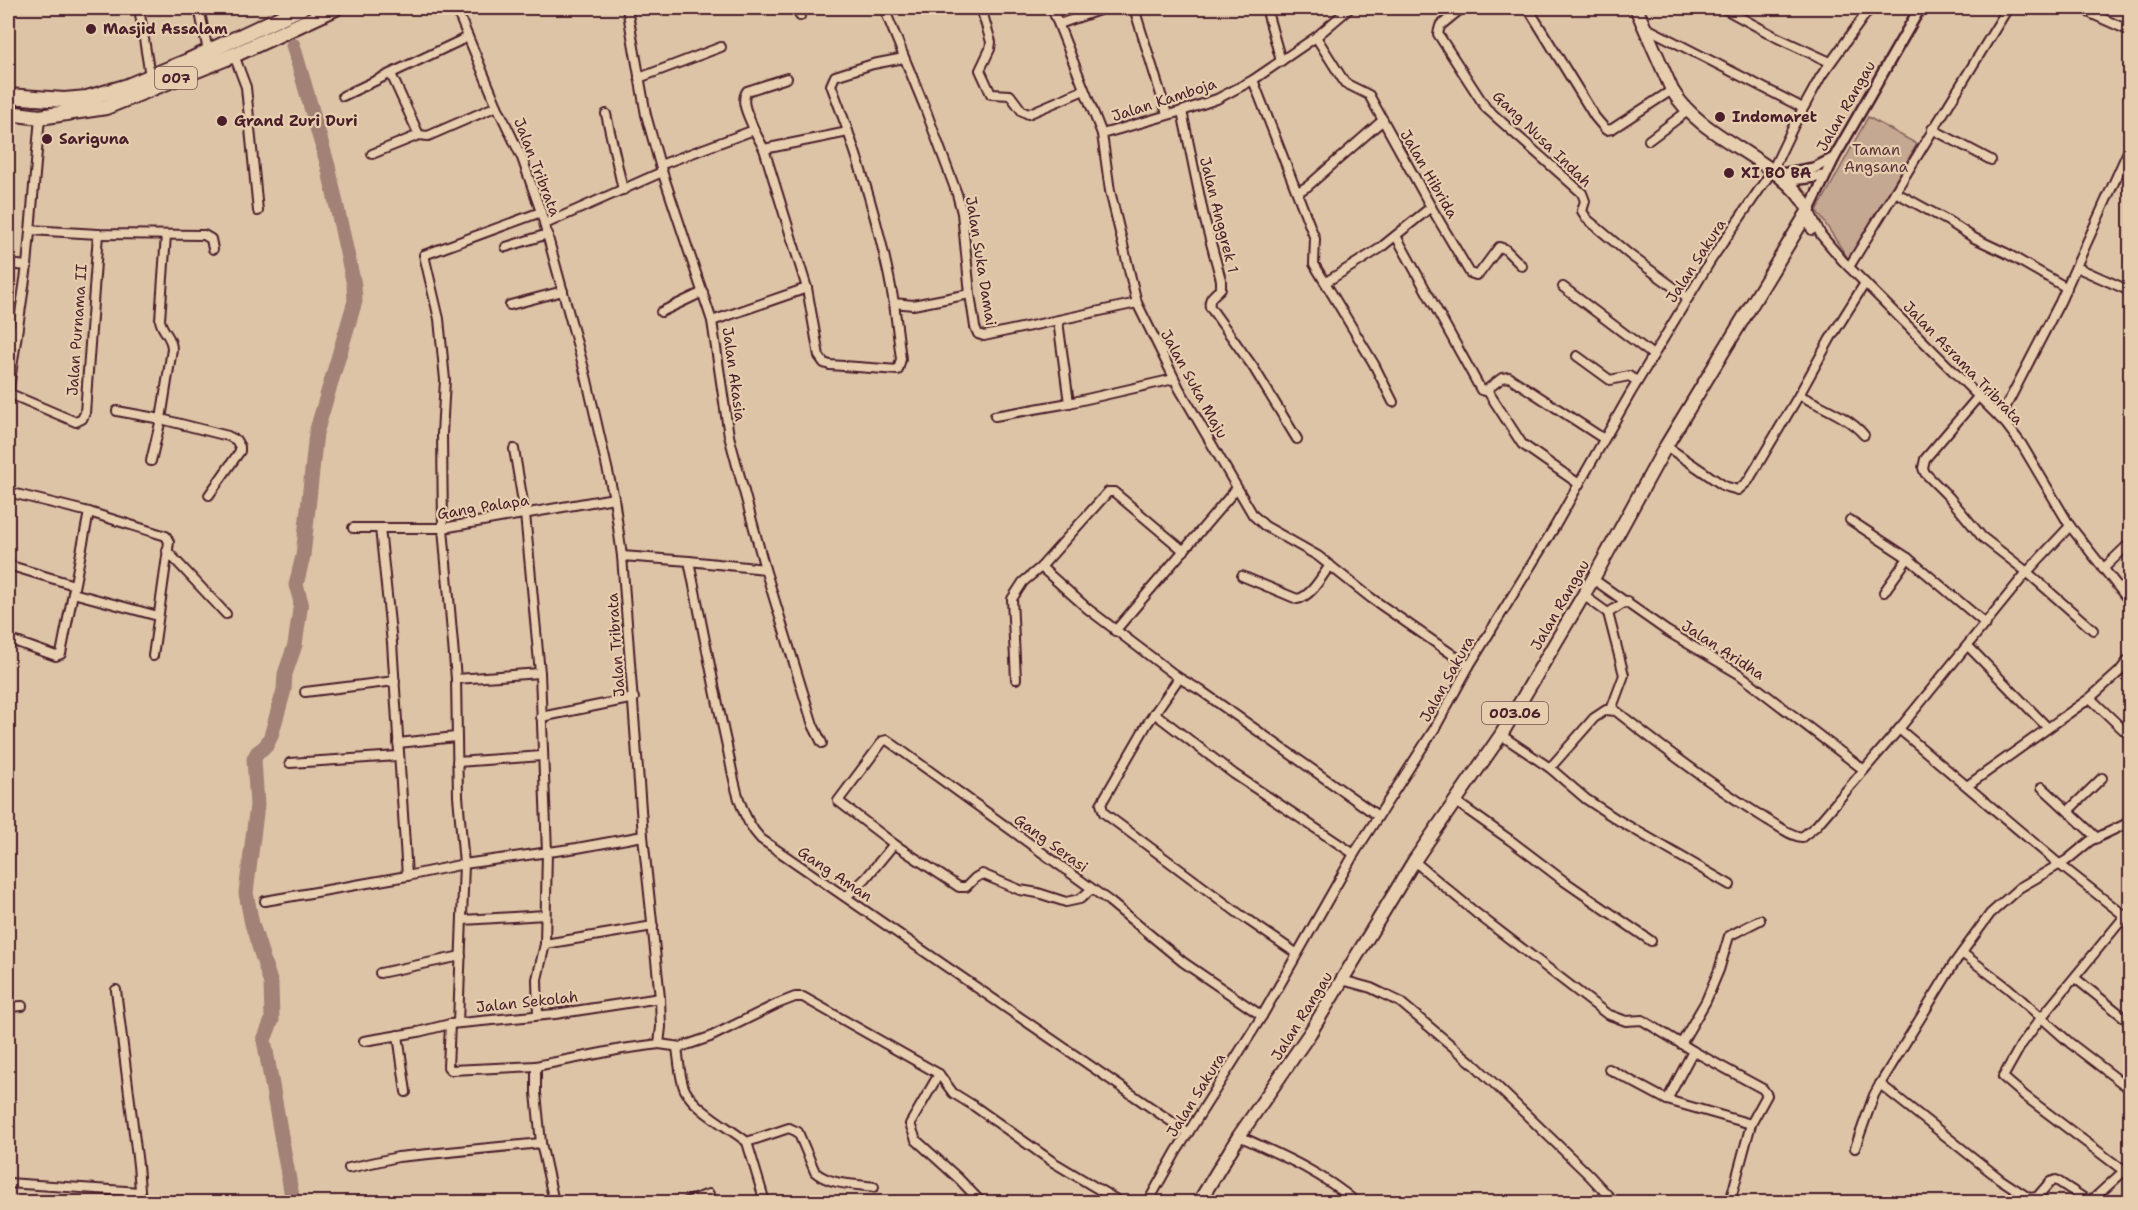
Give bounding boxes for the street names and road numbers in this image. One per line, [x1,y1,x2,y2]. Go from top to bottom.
street label: Jalan Rangau [1812,57,1880,155]
road number: 007 [155,67,197,89]
street label: Jalan Kamboja [1109,73,1219,126]
street label: Gang Nusa Indah [1488,86,1596,192]
street label: Jalan Tribrata [509,115,565,220]
street label: Jalan Hibrida [1396,126,1463,223]
street label: Jalan Anggrek 1 [1195,155,1243,275]
street label: Jalan Suka Damai [961,195,1001,327]
street label: Jalan Sakura [1662,215,1731,307]
street label: Jalan Purnama II [62,263,92,397]
street label: Jalan Asrama Tribrata [1899,297,2028,430]
street label: Jalan Akasia [717,326,751,423]
street label: Jalan Suka Maju [1156,326,1232,442]
street label: Gang Palapa [436,490,531,524]
street label: Jalan Rangau [1526,556,1594,654]
street label: Jalan Tribrata [602,592,630,698]
street label: Jalan Aridha [1678,616,1769,685]
street label: Jalan Sakura [1415,632,1479,726]
road number: 003.06 [1482,702,1548,724]
street label: Gang Serasi [1010,809,1092,877]
street label: Gang Aman [794,842,876,906]
street label: Jalan Rangau [1267,968,1337,1064]
street label: Jalan Sekolah [475,987,579,1017]
street label: Jalan Sakura [1162,1048,1230,1141]

